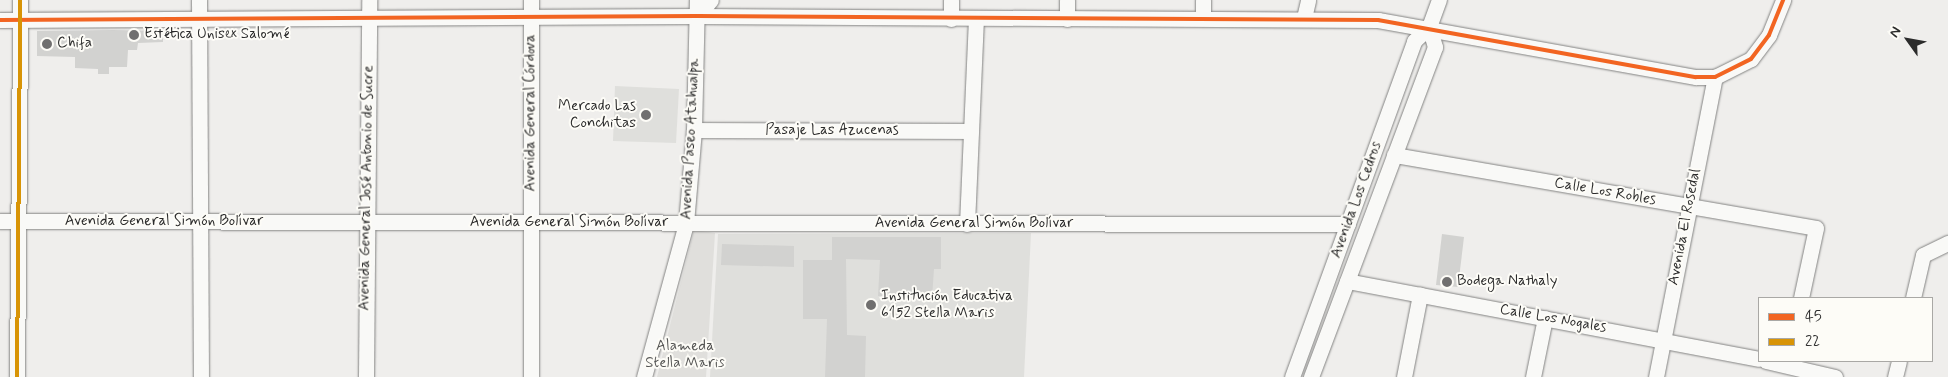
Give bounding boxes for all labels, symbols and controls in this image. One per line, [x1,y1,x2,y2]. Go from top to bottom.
north arrow [1883,15,1933,65]
text: N [1885,23,1905,41]
place label: Estética Unisex Salomé [144,26,290,44]
marker: Estética Unisex Salomé [128,29,140,41]
street label: Avenida General Córdova [522,33,540,193]
place label: Chifa [57,35,92,53]
marker: Chifa [41,38,53,50]
street label: Avenida Paseo Atahualpa [678,59,704,219]
street label: Avenida General José Antonio de Sucre [356,63,378,313]
place label: Mercado Las Conchitas [556,97,636,132]
marker: Mercado Las Conchitas [640,109,652,121]
street label: Pasaje Las Azucenas [764,122,900,140]
street label: Avenida Los Cedros [1327,138,1387,262]
street label: Avenida El Rosedal [1665,166,1705,288]
street label: Calle Los Robles [1553,174,1657,210]
street label: Avenida General Simón Bolívar [65,213,263,231]
street label: Avenida General Simón Bolívar [470,214,668,232]
street label: Avenida General Simón Bolívar [875,215,1073,233]
place label: Bodega Nathaly [1457,273,1557,291]
marker: Bodega Nathaly [1441,276,1453,288]
place label: Institución Educativa 6152 Stella Maris [881,287,1013,322]
legend [1758,297,1933,362]
marker: Institución Educativa 6152 Stella Maris [865,299,877,311]
street label: Calle Los Nogales [1497,301,1609,337]
text: 45 [1805,307,1822,327]
text: 22 [1805,332,1820,352]
park label: Alameda Stella Maris [647,337,723,372]

